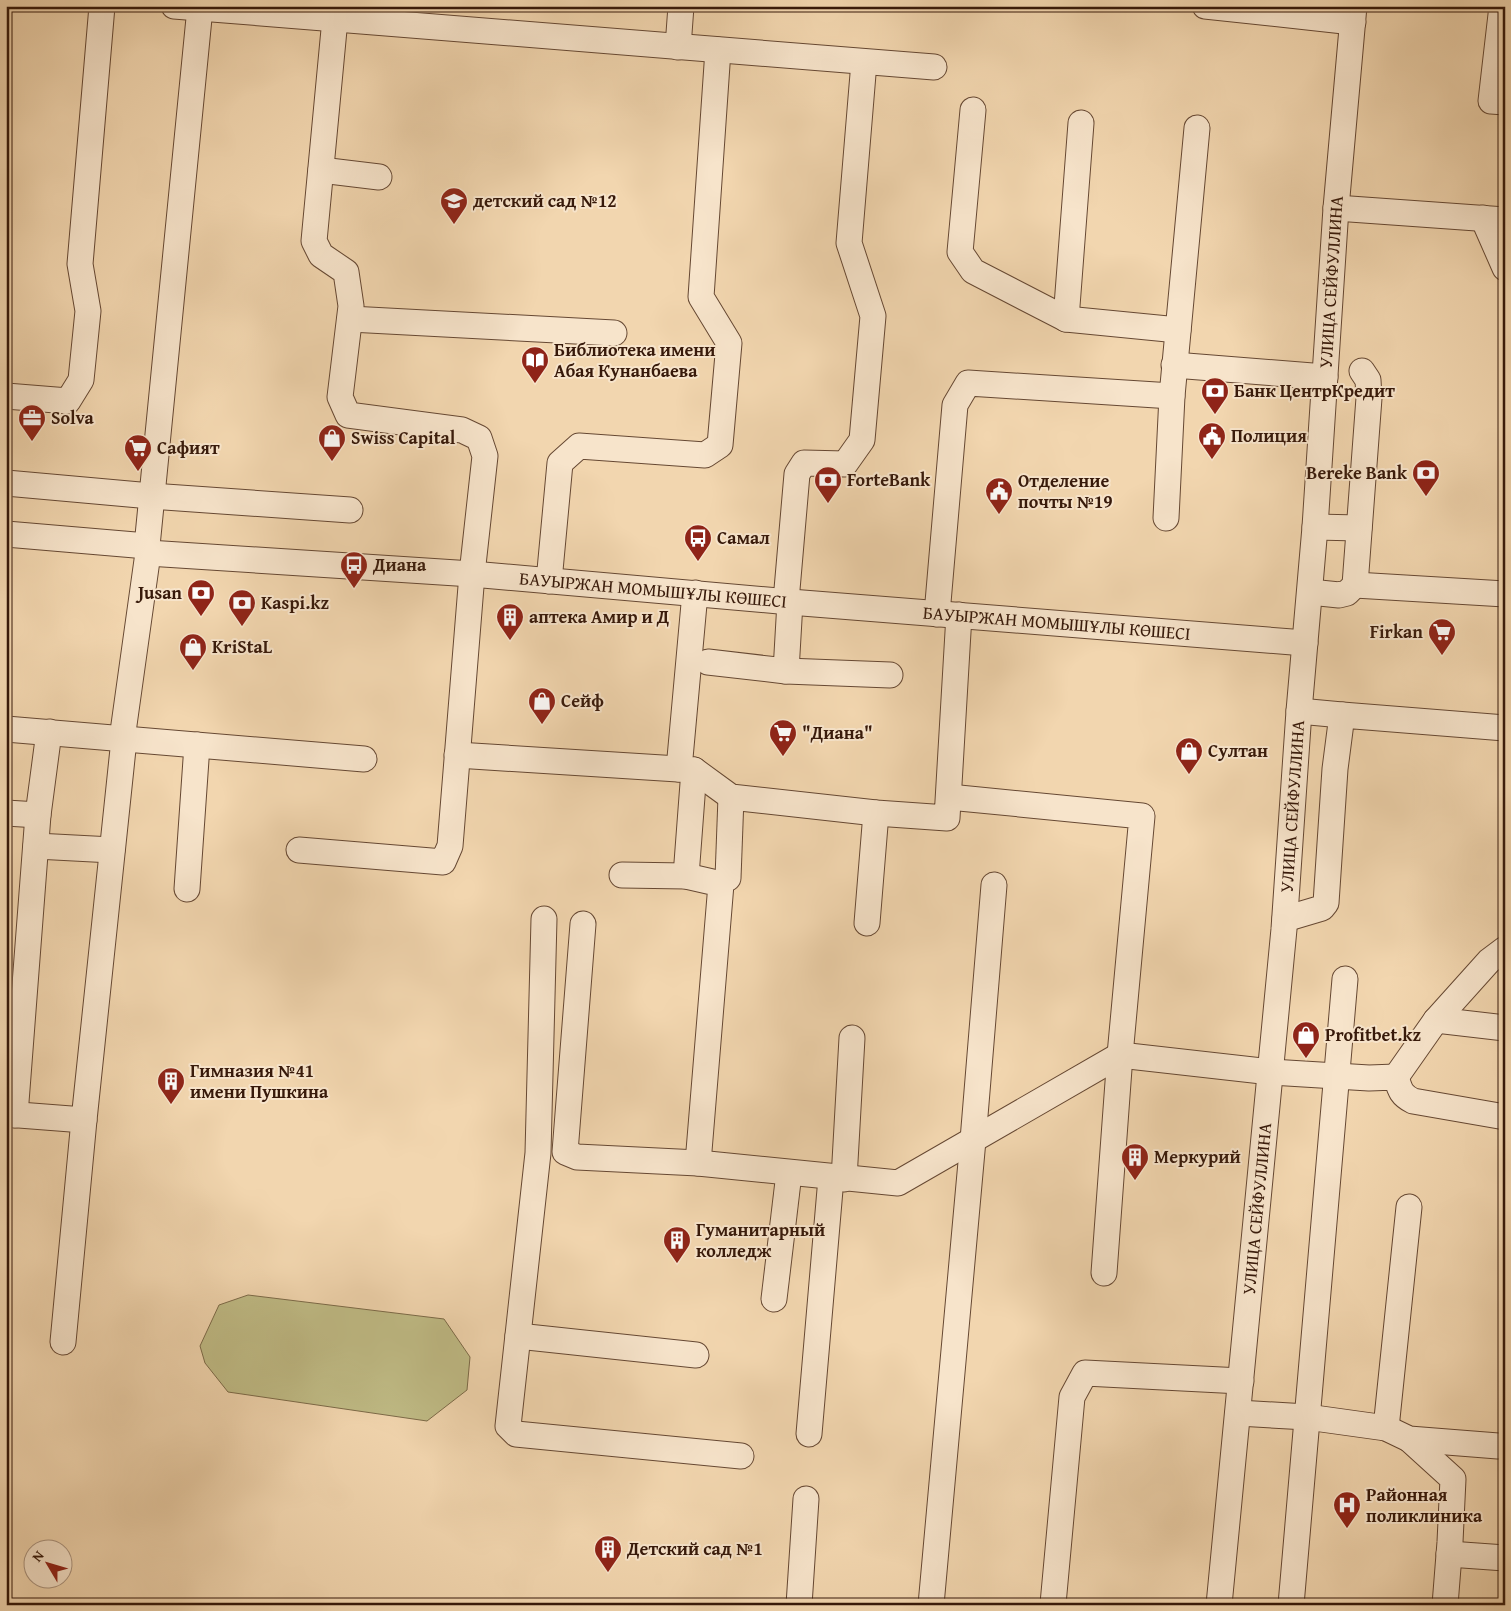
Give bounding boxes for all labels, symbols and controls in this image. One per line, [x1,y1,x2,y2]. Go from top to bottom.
school or university icon: детский сад №12 [439,186,469,225]
place label: детский сад №12 [473,187,617,214]
street label: УЛИЦА СЕЙФУЛЛИНА [1311,194,1350,369]
place label: Библиотека имени Абая Кунанбаева [554,336,716,384]
library icon: Библиотека имени Абая Кунанбаева [520,345,550,384]
bank icon: Банк ЦентрКредит [1200,376,1230,415]
place label: Банк ЦентрКредит [1234,377,1395,404]
office icon: Solva [17,403,47,442]
place label: Solva [51,404,94,431]
public building icon: Полиция [1197,421,1227,460]
place label: Полиция [1231,422,1307,449]
shop icon: Swiss Capital [317,423,347,462]
place label: Swiss Capital [351,424,456,451]
supermarket icon: Сафият [123,433,153,472]
place label: Сафият [157,434,220,461]
bank icon: Bereke Bank [1411,458,1441,497]
place label: Bereke Bank [1306,459,1408,486]
bank icon: ForteBank [813,465,843,504]
place label: ForteBank [847,466,931,493]
place label: Отделение почты №19 [1018,467,1113,515]
public building icon: Отделение почты №19 [984,476,1014,515]
bus stop icon: Самал [683,523,713,562]
place label: Самал [717,524,770,551]
bus stop icon: Диана [339,550,369,589]
place label: Диана [372,551,427,578]
street label: БАУЫРЖАН МОМЫШҰЛЫ КӨШЕСІ [518,564,788,615]
bank icon: Jusan [186,578,216,617]
place label: Jusan [135,579,182,606]
bank icon: Kaspi.kz [227,588,257,627]
place label: Kaspi.kz [261,589,329,616]
street label: БАУЫРЖАН МОМЫШҰЛЫ КӨШЕСІ [922,599,1192,647]
building icon: аптека Амир и Д [495,602,525,641]
place label: аптека Амир и Д [529,603,670,630]
supermarket icon: Firkan [1427,617,1457,656]
place label: Firkan [1370,618,1423,645]
shop icon: KriStaL [178,632,208,671]
place label: KriStaL [212,633,273,660]
shop icon: Сейф [527,686,557,725]
place label: Сейф [561,687,604,714]
supermarket icon: "Диана" [768,718,798,757]
place label: "Диана" [802,719,873,746]
street label: УЛИЦА СЕЙФУЛЛИНА [1273,719,1311,893]
shop icon: Султан [1174,736,1204,775]
place label: Султан [1208,737,1268,764]
shop icon: Profitbet.kz [1291,1020,1321,1059]
place label: Profitbet.kz [1325,1021,1422,1048]
place label: Гимназия №41 имени Пушкина [190,1057,329,1105]
building icon: Гимназия №41 имени Пушкина [156,1066,186,1105]
street label: УЛИЦА СЕЙФУЛЛИНА [1235,1121,1278,1296]
building icon: Меркурий [1120,1142,1150,1181]
place label: Меркурий [1154,1143,1241,1170]
place label: Гуманитарный колледж [696,1216,825,1264]
building icon: Гуманитарный колледж [662,1225,692,1264]
place label: Районная поликлиника [1366,1481,1483,1529]
hospital icon: Районная поликлиника [1332,1490,1362,1529]
building icon: Детский сад №1 [593,1534,623,1573]
place label: Детский сад №1 [626,1535,763,1562]
north arrow [22,1538,72,1588]
text: N [27,1546,49,1566]

